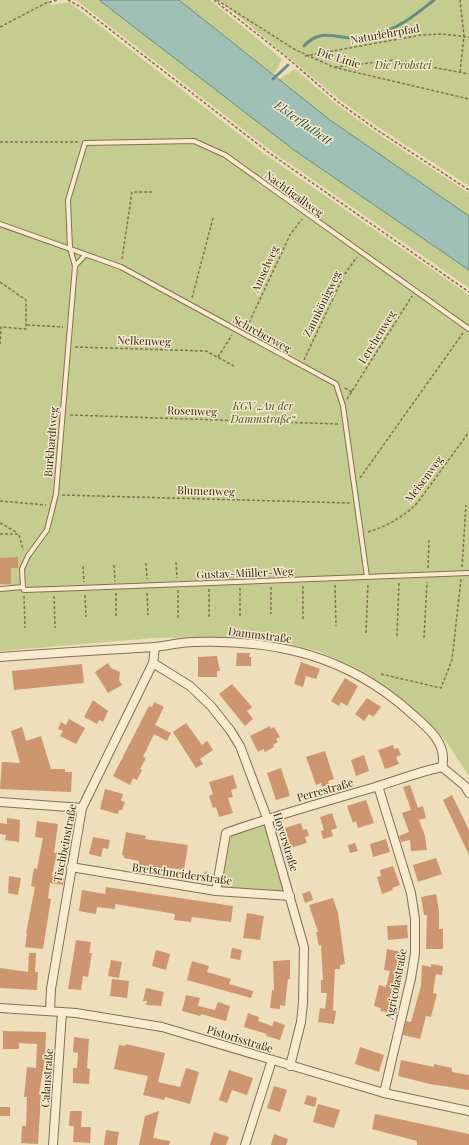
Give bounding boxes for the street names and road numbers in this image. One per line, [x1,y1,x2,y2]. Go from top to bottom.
street label: Naturlehrpfad [349,20,421,47]
street label: Die Linie [316,44,363,71]
street label: Nachtigallweg [262,167,327,220]
street label: Amselweg [247,243,282,296]
street label: Zaunkönigweg [299,268,344,339]
street label: Lerchenweg [354,307,399,366]
street label: Schreberweg [230,311,294,356]
street label: Nelkenweg [117,332,171,349]
street label: Rosenweg [167,402,217,419]
street label: Burkhardtweg [40,406,61,478]
street label: Meisenweg [401,452,446,505]
street label: Blumenweg [177,482,235,499]
street label: Gustav-Müller-Weg [196,563,294,582]
street label: Dammstraße [227,623,293,646]
street label: Perrestraße [295,774,355,805]
street label: Tischbeinstraße [50,802,80,883]
street label: Hoyerstraße [270,810,303,874]
street label: Bretschneiderstraße [131,859,234,888]
street label: Agricolastraße [381,947,410,1022]
street label: Pistorisstraße [205,1021,276,1056]
street label: Calaustraße [37,1047,56,1108]

